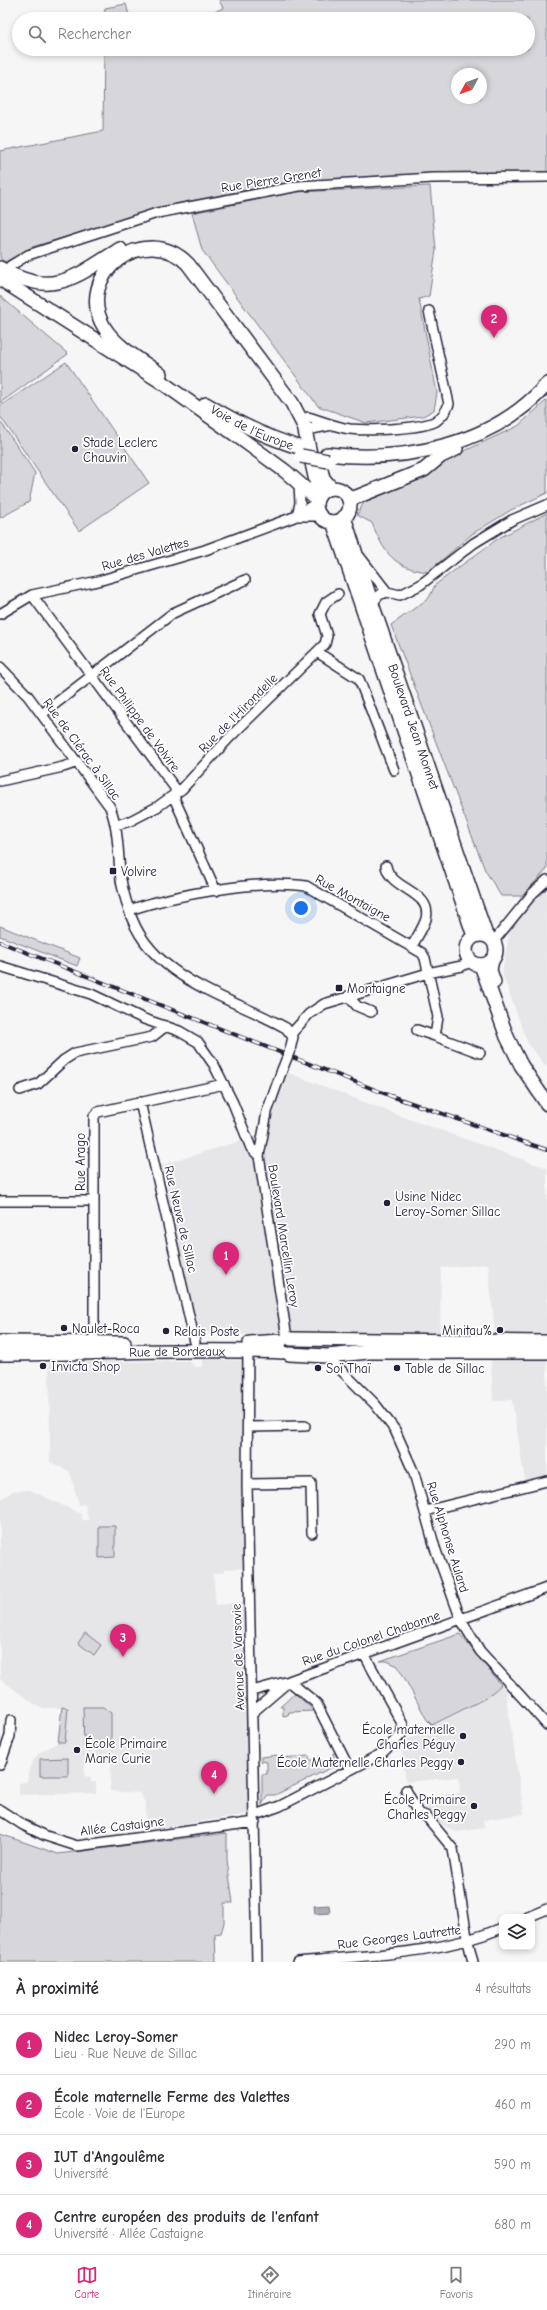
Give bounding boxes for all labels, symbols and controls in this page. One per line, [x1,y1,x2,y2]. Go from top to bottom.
search box [12,12,535,56]
icon: search [26,23,48,45]
text: Rechercher [58,25,131,43]
north arrow [451,68,487,104]
street label: Rue Pierre Grenet [220,164,323,195]
pin: 2 [481,305,507,338]
street label: Voie de l'Europe [208,401,296,453]
place label: Stade Leclerc Chauvin [83,435,157,465]
marker: Stade Leclerc Chauvin [70,444,80,454]
street label: Rue des Valettes [100,534,190,574]
street label: Boulevard Jean Monnet [386,662,443,793]
street label: Rue Philippe de Volvire [97,663,183,775]
street label: Rue de l'Hirondelle [195,670,281,756]
street label: Rue de Clérac à Sillac [40,695,124,803]
place label: Volvire [121,864,157,879]
marker: Volvire [108,866,118,876]
street label: Rue Montaigne [313,871,394,925]
your location [291,898,311,918]
place label: Montaigne [347,981,406,996]
marker: Montaigne [334,983,344,993]
street label: Rue Arago [73,1133,88,1191]
street label: Boulevard Marcellin Leroy [265,1163,303,1309]
street label: Rue Neuve de Sillac [161,1164,201,1274]
place label: Usine Nidec Leroy-Somer Sillac [395,1189,500,1219]
marker: Usine Nidec Leroy-Somer Sillac [382,1198,392,1208]
pin: 1 [213,1242,239,1275]
place label: Naulet-Roca [72,1321,140,1336]
marker: Naulet-Roca [59,1323,69,1333]
place label: Minitau% [442,1323,492,1338]
place label: Relais Poste [174,1324,240,1339]
marker: Minitau% [495,1325,505,1335]
marker: Relais Poste [161,1326,171,1336]
street label: Rue de Bordeaux [129,1343,226,1359]
place label: Invicta Shop [51,1359,120,1374]
marker: Invicta Shop [38,1361,48,1371]
place label: Soï Thaï [326,1361,372,1376]
place label: Table de Sillac [405,1361,484,1376]
marker: Soï Thaï [313,1363,323,1373]
marker: Table de Sillac [392,1363,402,1373]
street label: Rue Alphonse Aulard [424,1480,472,1594]
street label: Avenue de Varsovie [229,1603,247,1711]
street label: Rue du Colonel Chabanne [300,1607,442,1669]
pin: 3 [110,1624,136,1657]
place label: École maternelle Charles Péguy [362,1721,455,1752]
marker: École maternelle Charles Péguy [458,1731,468,1741]
place label: École Primaire Marie Curie [85,1735,167,1766]
marker: École Primaire Marie Curie [72,1745,82,1755]
place label: École Maternelle Charles Peggy [277,1754,453,1770]
marker: École Maternelle Charles Peggy [456,1757,466,1767]
pin: 4 [201,1761,227,1794]
place label: École Primaire Charles Peggy [384,1791,466,1822]
marker: École Primaire Charles Peggy [469,1801,479,1811]
street label: Allée Castaigne [79,1813,165,1839]
map controls [499,1914,535,1950]
button: layers [499,1914,535,1950]
street label: Rue Georges Lautrette [336,1922,462,1952]
text: À proximité [16,1979,99,1998]
text: 4 résultats [475,1981,531,1996]
text: Nidec Leroy-Somer [54,2028,178,2046]
text: 1 [26,2037,32,2052]
text: 290 m [494,2037,531,2052]
text: Lieu · Rue Neuve de Sillac [54,2046,197,2061]
text: École maternelle Ferme des Valettes [54,2088,290,2106]
text: 2 [26,2097,32,2112]
text: 460 m [495,2097,531,2112]
text: École · Voie de l'Europe [54,2106,185,2121]
text: IUT d'Angoulême [54,2148,165,2166]
text: 3 [26,2157,32,2172]
text: 590 m [494,2157,531,2172]
text: Université [54,2166,108,2181]
text: Centre européen des produits de l'enfant [54,2208,319,2226]
text: 4 [26,2217,32,2232]
text: 680 m [494,2217,531,2232]
text: Université · Allée Castaigne [54,2226,203,2241]
tab: Carte [74,2264,99,2301]
tab: Itinéraire [248,2264,291,2301]
tab: Favoris [440,2264,473,2301]

